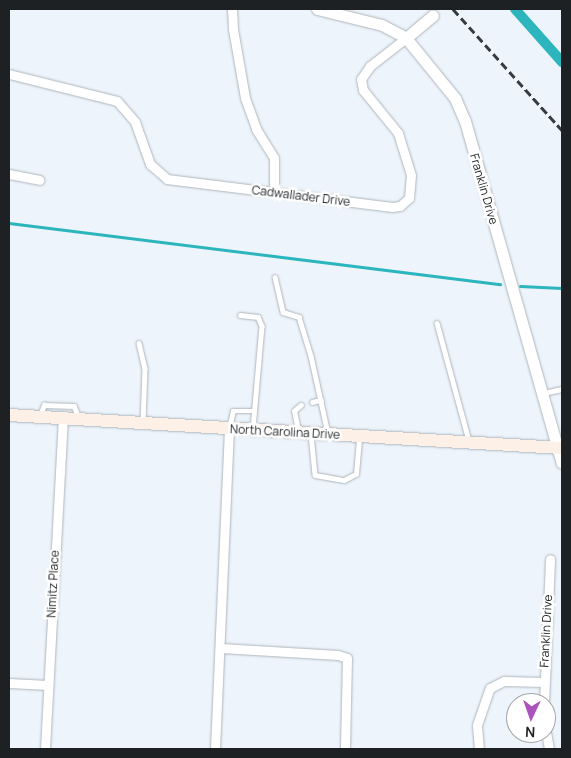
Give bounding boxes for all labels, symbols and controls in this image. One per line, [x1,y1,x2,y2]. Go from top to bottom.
street label: Franklin Drive [467,152,501,226]
street label: Cadwallader Drive [251,183,351,209]
street label: North Carolina Drive [230,422,340,442]
street label: Nimitz Place [44,550,62,618]
street label: Franklin Drive [537,594,555,668]
north arrow [506,693,556,743]
text: N [525,723,536,742]

